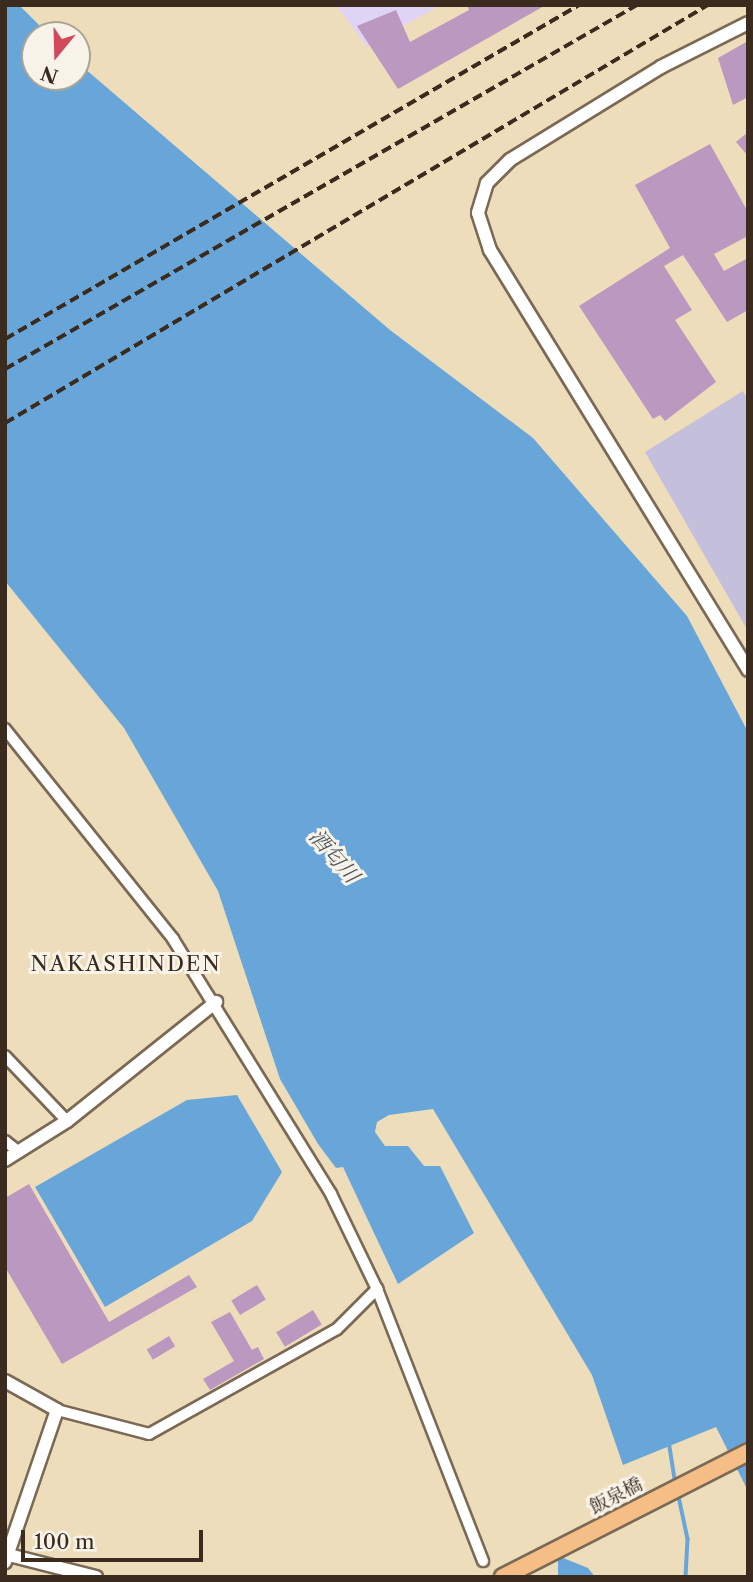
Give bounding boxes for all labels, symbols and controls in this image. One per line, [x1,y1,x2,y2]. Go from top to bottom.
north arrow [21,21,91,91]
text: N [38,61,61,88]
water label: 酒匂川 [304,824,364,888]
district label: NAKASHINDEN [32,951,220,977]
street label: 飯泉橋 [585,1473,647,1519]
scale bar [24,1516,206,1560]
text: 100 m [34,1529,95,1554]

